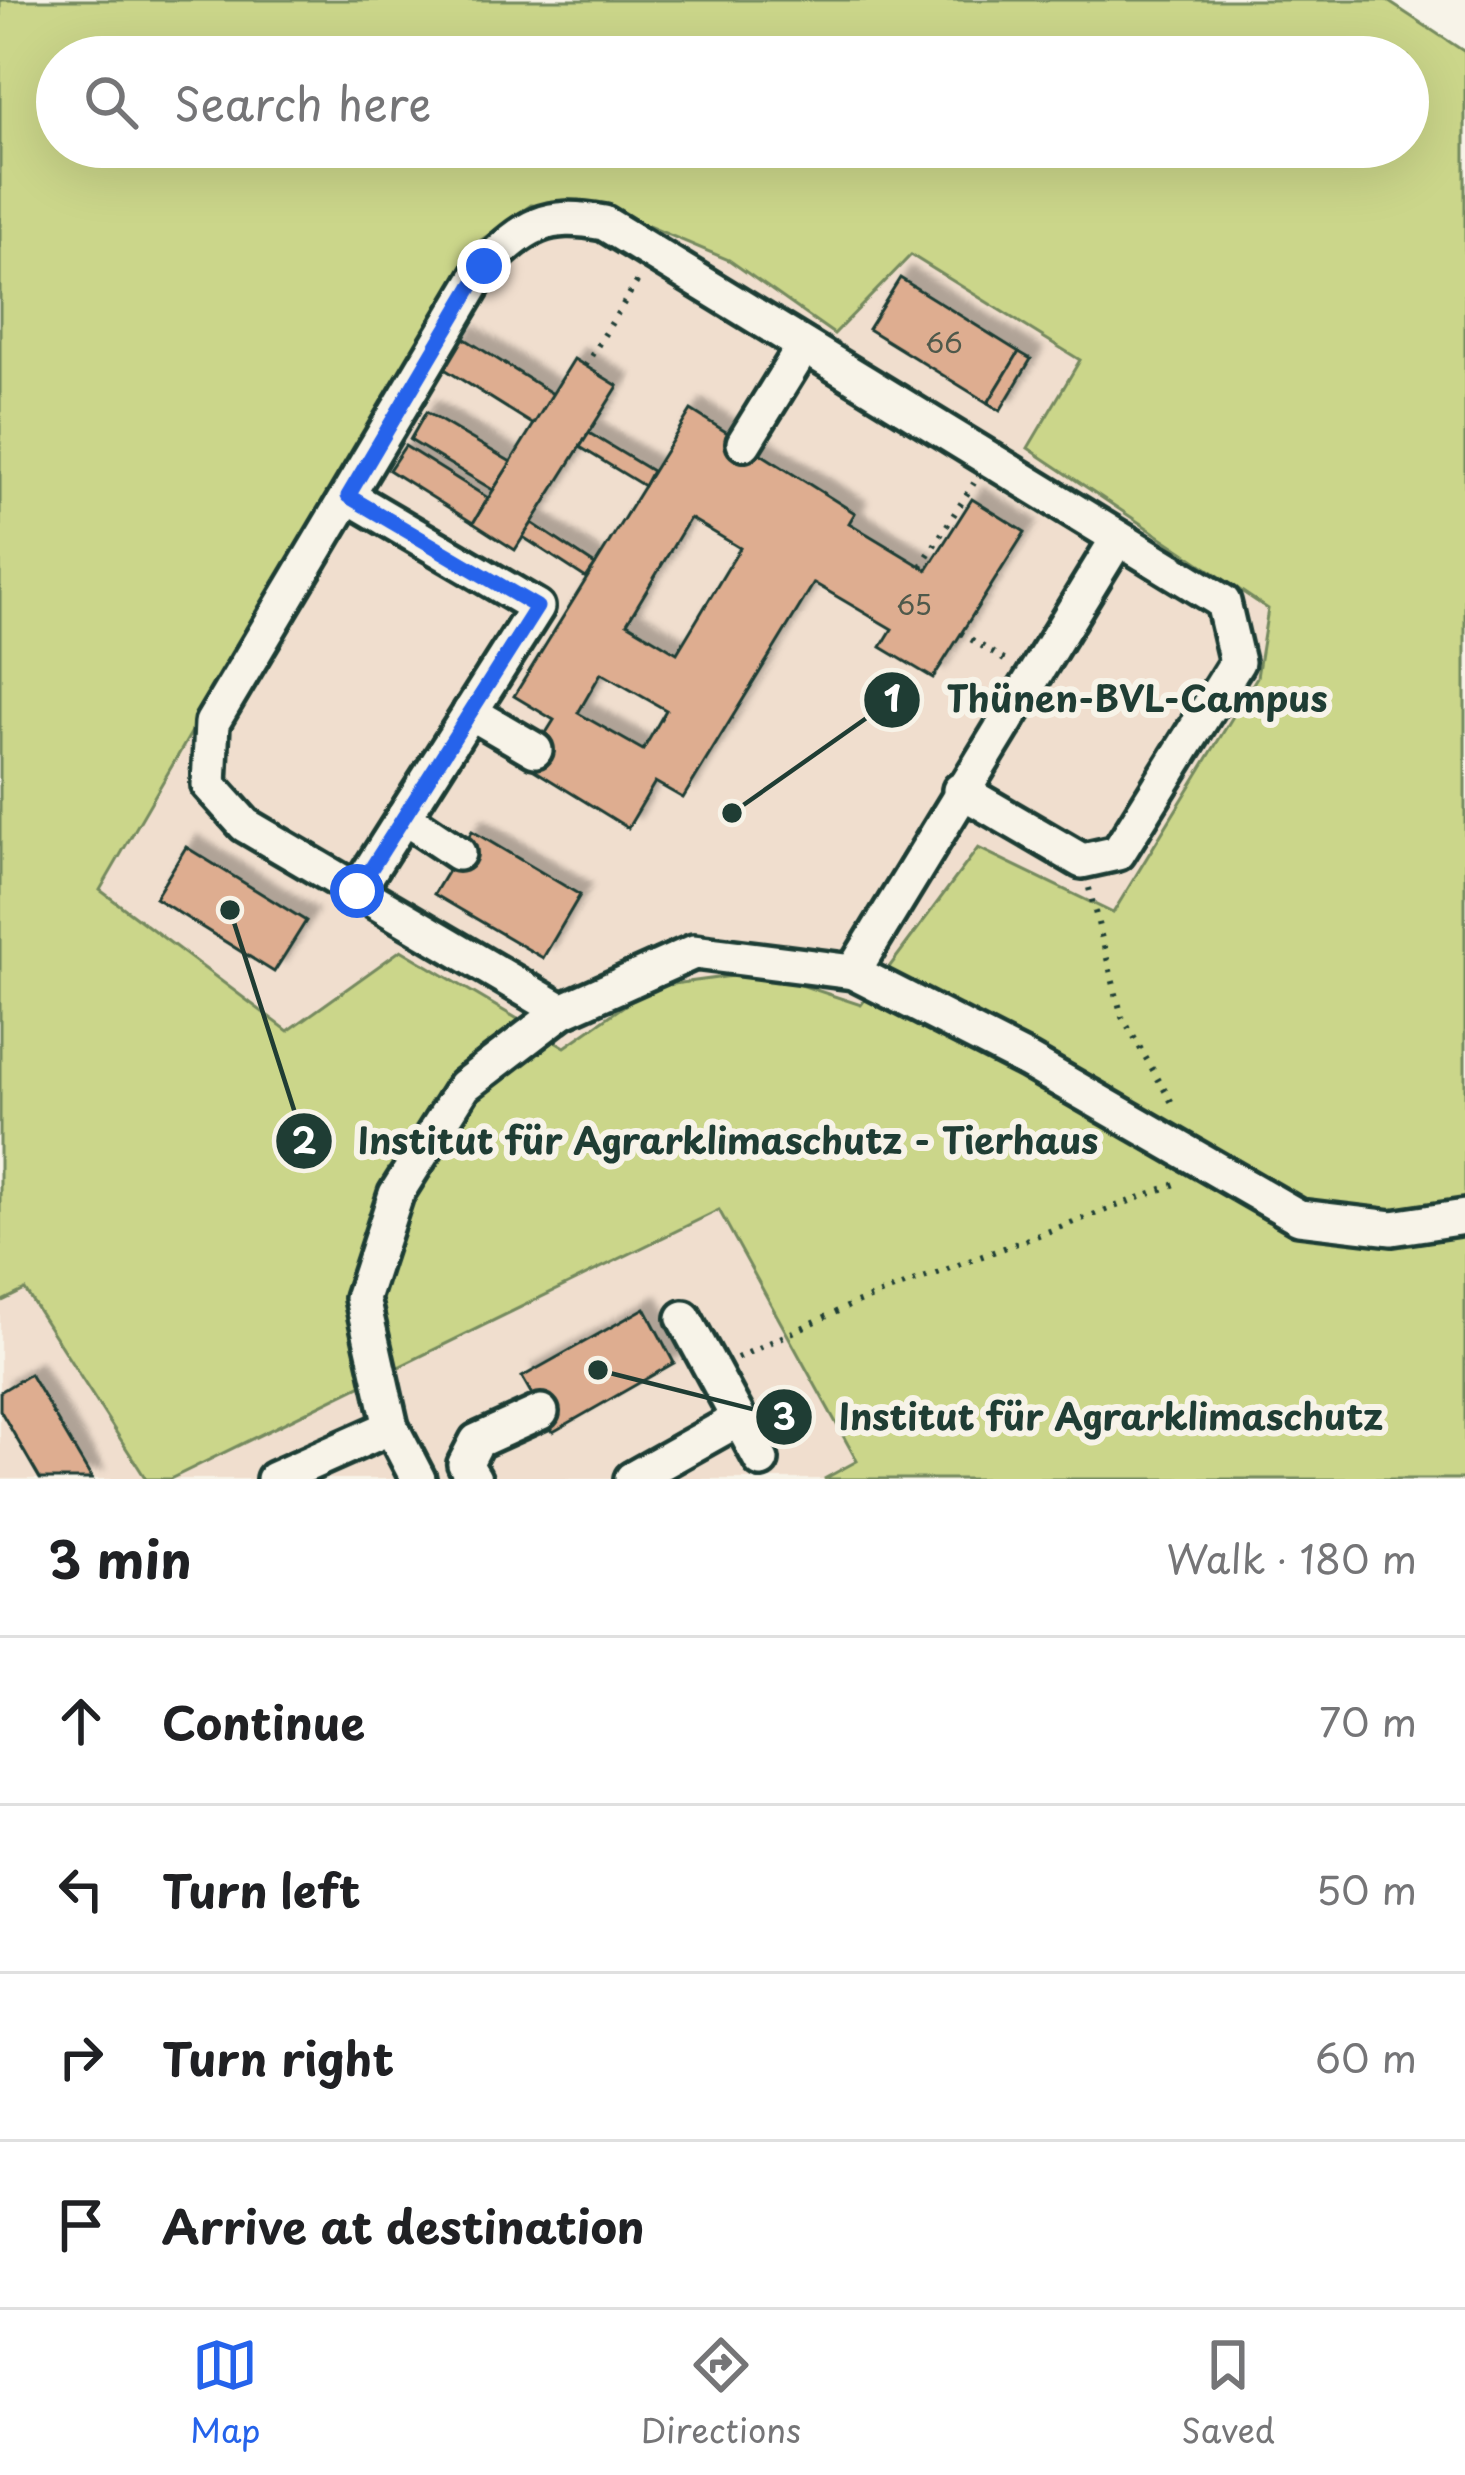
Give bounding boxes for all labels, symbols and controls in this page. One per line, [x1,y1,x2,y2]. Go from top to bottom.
search box [36,36,1429,168]
text: Search here [174,68,431,136]
icon: search [78,69,144,135]
route end [457,239,511,293]
house number: 66 [925,321,963,362]
house number: 65 [896,583,932,624]
callout: Thünen-BVL-Campus [862,664,1352,736]
text: 1 [883,670,901,724]
text: Thünen-BVL-Campus [946,670,1328,724]
route start [330,864,384,918]
callout: Institut für Agrarklimaschutz - Tierhaus [274,1105,1123,1177]
text: 2 [291,1112,317,1166]
text: Institut für Agrarklimaschutz - Tierhaus [357,1112,1099,1166]
callout: Institut für Agrarklimaschutz [754,1381,1408,1453]
text: 3 [772,1388,796,1442]
text: Institut für Agrarklimaschutz [838,1388,1384,1442]
text: 3 min [48,1519,192,1596]
text: Walk · 180 m [1167,1528,1417,1587]
text: Continue [162,1687,365,1755]
icon: ahead [48,1688,114,1754]
text: 70 m [1319,1691,1417,1750]
text: Turn left [162,1855,361,1923]
icon: left [48,1856,114,1922]
text: 50 m [1316,1859,1417,1918]
text: Turn right [162,2023,394,2091]
icon: right [48,2024,114,2090]
text: 60 m [1315,2027,1417,2086]
text: Arrive at destination [162,2191,645,2259]
icon: arrive [48,2192,114,2258]
tab: Map [190,2332,261,2454]
tab: Directions [641,2332,801,2454]
tab: Saved [1181,2332,1275,2454]

